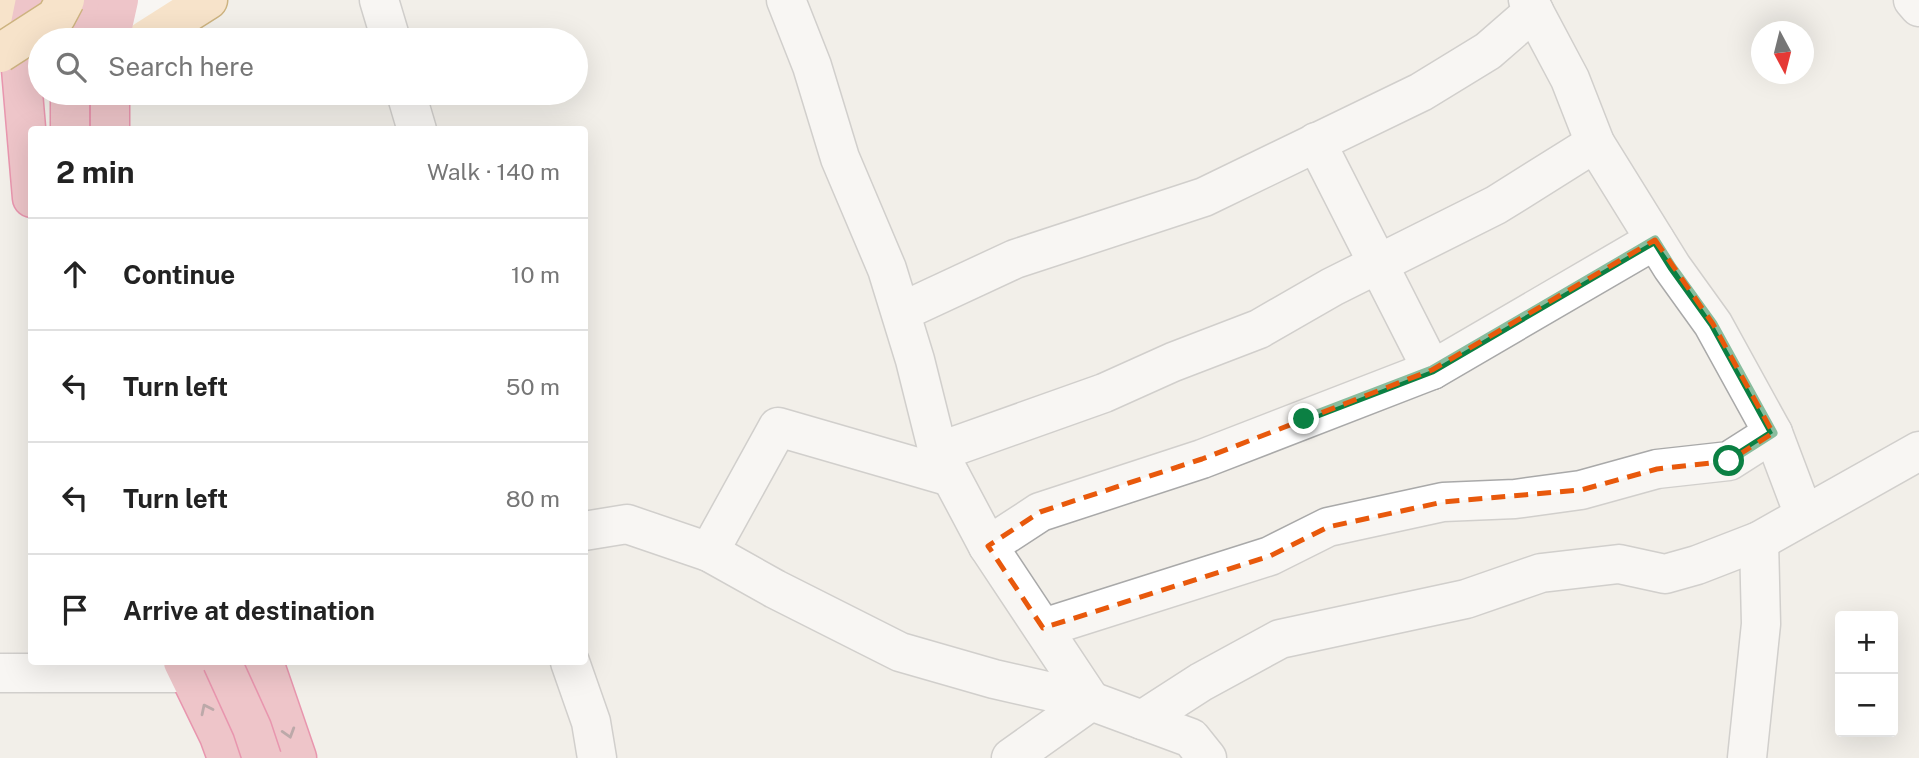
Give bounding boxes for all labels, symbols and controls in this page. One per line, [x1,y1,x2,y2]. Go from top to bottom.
north arrow [1751,21,1814,84]
search box [28,28,588,105]
icon: search [52,48,90,86]
text: Search here [108,51,254,82]
text: 2 min [56,154,135,190]
text: Walk · 140 m [427,158,560,185]
icon: ahead [56,255,94,293]
text: Continue [123,259,235,290]
text: 10 m [511,261,560,288]
icon: left [56,367,94,405]
text: Turn left [123,371,228,402]
text: 50 m [506,373,560,400]
route end [1288,403,1319,434]
route start [1713,445,1744,476]
icon: left [56,479,94,517]
text: Turn left [123,483,228,514]
text: 80 m [506,485,560,512]
icon: arrive [56,591,94,629]
text: Arrive at destination [123,595,375,626]
map controls [1835,611,1898,737]
button: + [1835,611,1898,674]
button: − [1835,674,1898,737]
one-way arrow [201,704,215,716]
one-way arrow [281,726,295,738]

